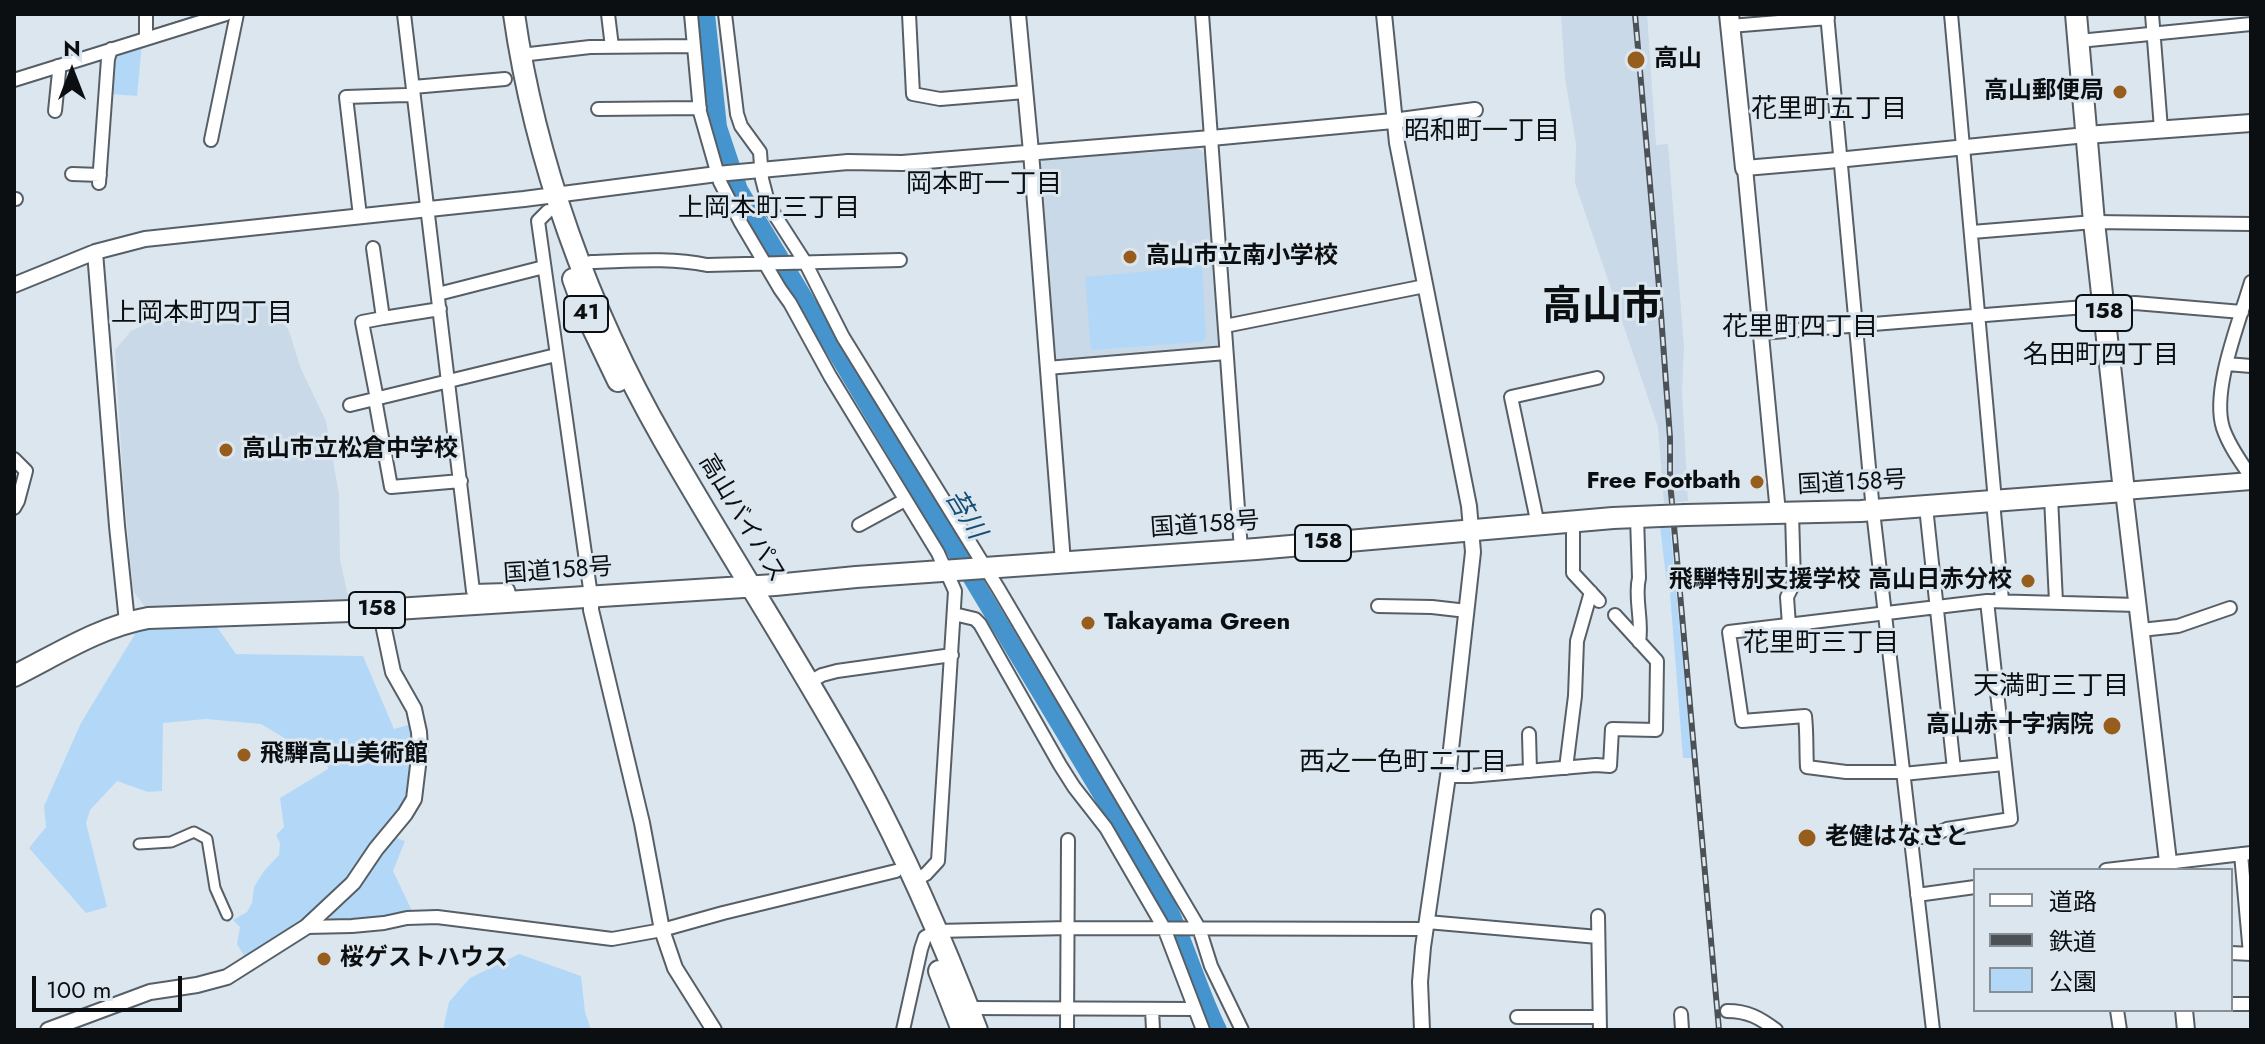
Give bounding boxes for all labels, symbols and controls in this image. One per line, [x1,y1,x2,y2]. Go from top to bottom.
north arrow [32,32,112,112]
text: N [63,32,81,64]
place label: 高山 [1654,46,1702,74]
marker: 高山 [1625,49,1647,71]
place label: 高山郵便局 [1984,78,2104,106]
marker: 高山郵便局 [2111,83,2129,101]
district label: 花里町五丁目 [1751,95,1907,127]
district label: 昭和町一丁目 [1404,117,1560,149]
district label: 岡本町一丁目 [906,170,1062,202]
district label: 上岡本町三丁目 [678,194,860,226]
place label: 高山市立南小学校 [1146,243,1338,271]
marker: 高山市立南小学校 [1121,248,1139,266]
district label: 高山市 [1542,285,1662,333]
road number: 158 [2076,295,2132,331]
road number: 41 [564,296,608,332]
district label: 上岡本町四丁目 [111,299,293,331]
district label: 花里町四丁目 [1722,313,1878,345]
district label: 名田町四丁目 [2023,341,2179,373]
place label: 高山市立松倉中学校 [242,436,458,464]
marker: 高山市立松倉中学校 [217,441,235,459]
street label: 高山バイパス [692,450,790,588]
street label: 国道158号 [1797,467,1907,501]
place label: Free Footbath [1586,468,1741,496]
marker: Free Footbath [1748,473,1766,491]
water label: 苔川 [937,485,991,545]
street label: 国道158号 [1149,508,1261,544]
road number: 158 [1295,525,1351,561]
street label: 国道158号 [502,554,614,590]
place label: 飛騨特別支援学校 高山日赤分校 [1669,567,2012,595]
marker: 飛騨特別支援学校 高山日赤分校 [2019,572,2037,590]
road number: 158 [349,592,405,628]
place label: Takayama Green [1104,609,1290,637]
marker: Takayama Green [1079,614,1097,632]
district label: 花里町三丁目 [1743,629,1899,661]
district label: 天満町三丁目 [1973,672,2129,704]
place label: 高山赤十字病院 [1926,712,2094,740]
marker: 高山赤十字病院 [2101,715,2123,737]
place label: 飛騨高山美術館 [260,741,428,769]
marker: 飛騨高山美術館 [235,746,253,764]
district label: 西之一色町二丁目 [1299,748,1507,780]
place label: 老健はなさと [1825,824,1969,852]
marker: 老健はなさと [1796,827,1818,849]
legend [1973,868,2233,1012]
text: 道路 [2049,884,2097,919]
text: 鉄道 [2049,924,2097,959]
place label: 桜ゲストハウス [340,945,508,973]
marker: 桜ゲストハウス [315,950,333,968]
scale bar [36,960,186,1010]
text: 公園 [2049,964,2097,999]
text: 100 m [46,972,112,1007]

